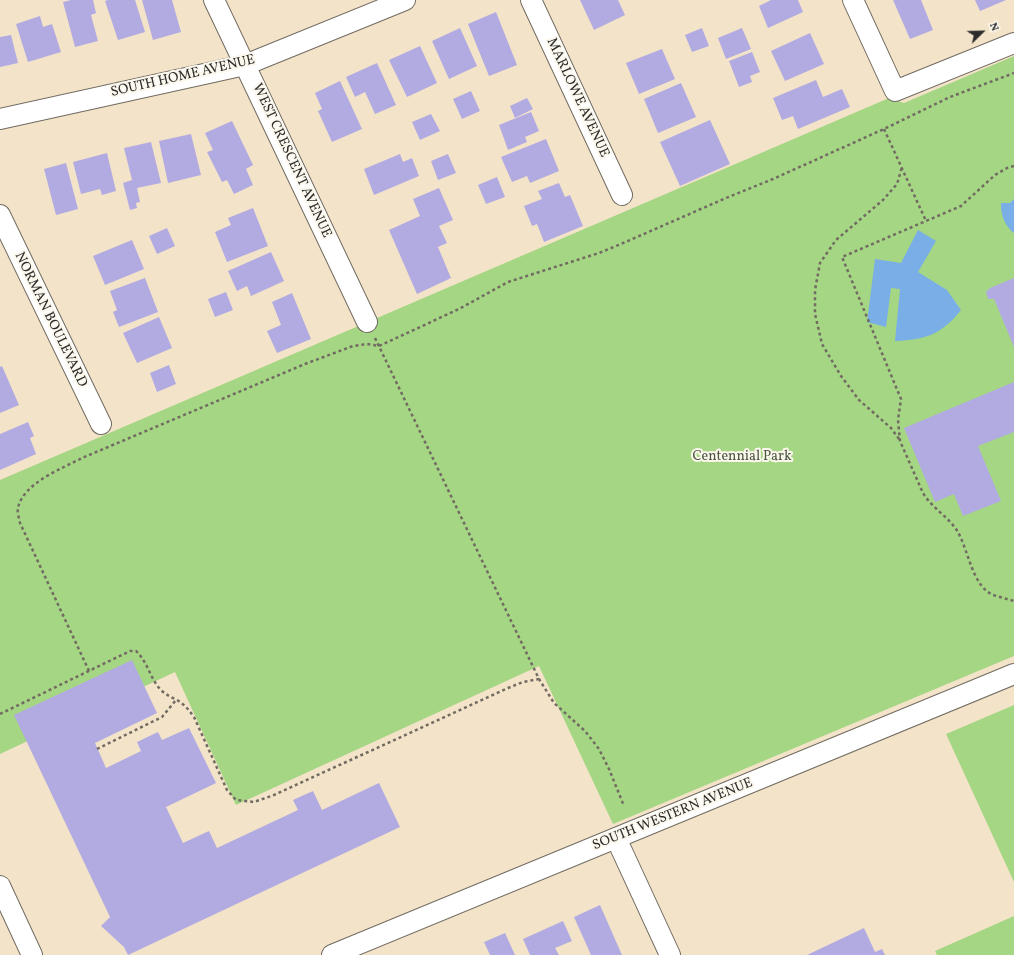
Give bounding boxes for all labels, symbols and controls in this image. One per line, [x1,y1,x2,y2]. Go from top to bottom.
north arrow [962,12,1002,52]
text: N [985,21,1002,34]
street label: MARLOWE AVENUE [542,36,612,160]
street label: SOUTH HOME AVENUE [109,52,257,102]
street label: WEST CRESCENT AVENUE [248,81,334,241]
street label: NORMAN BOULEVARD [10,250,90,390]
park label: Centennial Park [692,449,792,465]
street label: SOUTH WESTERN AVENUE [590,775,756,855]

